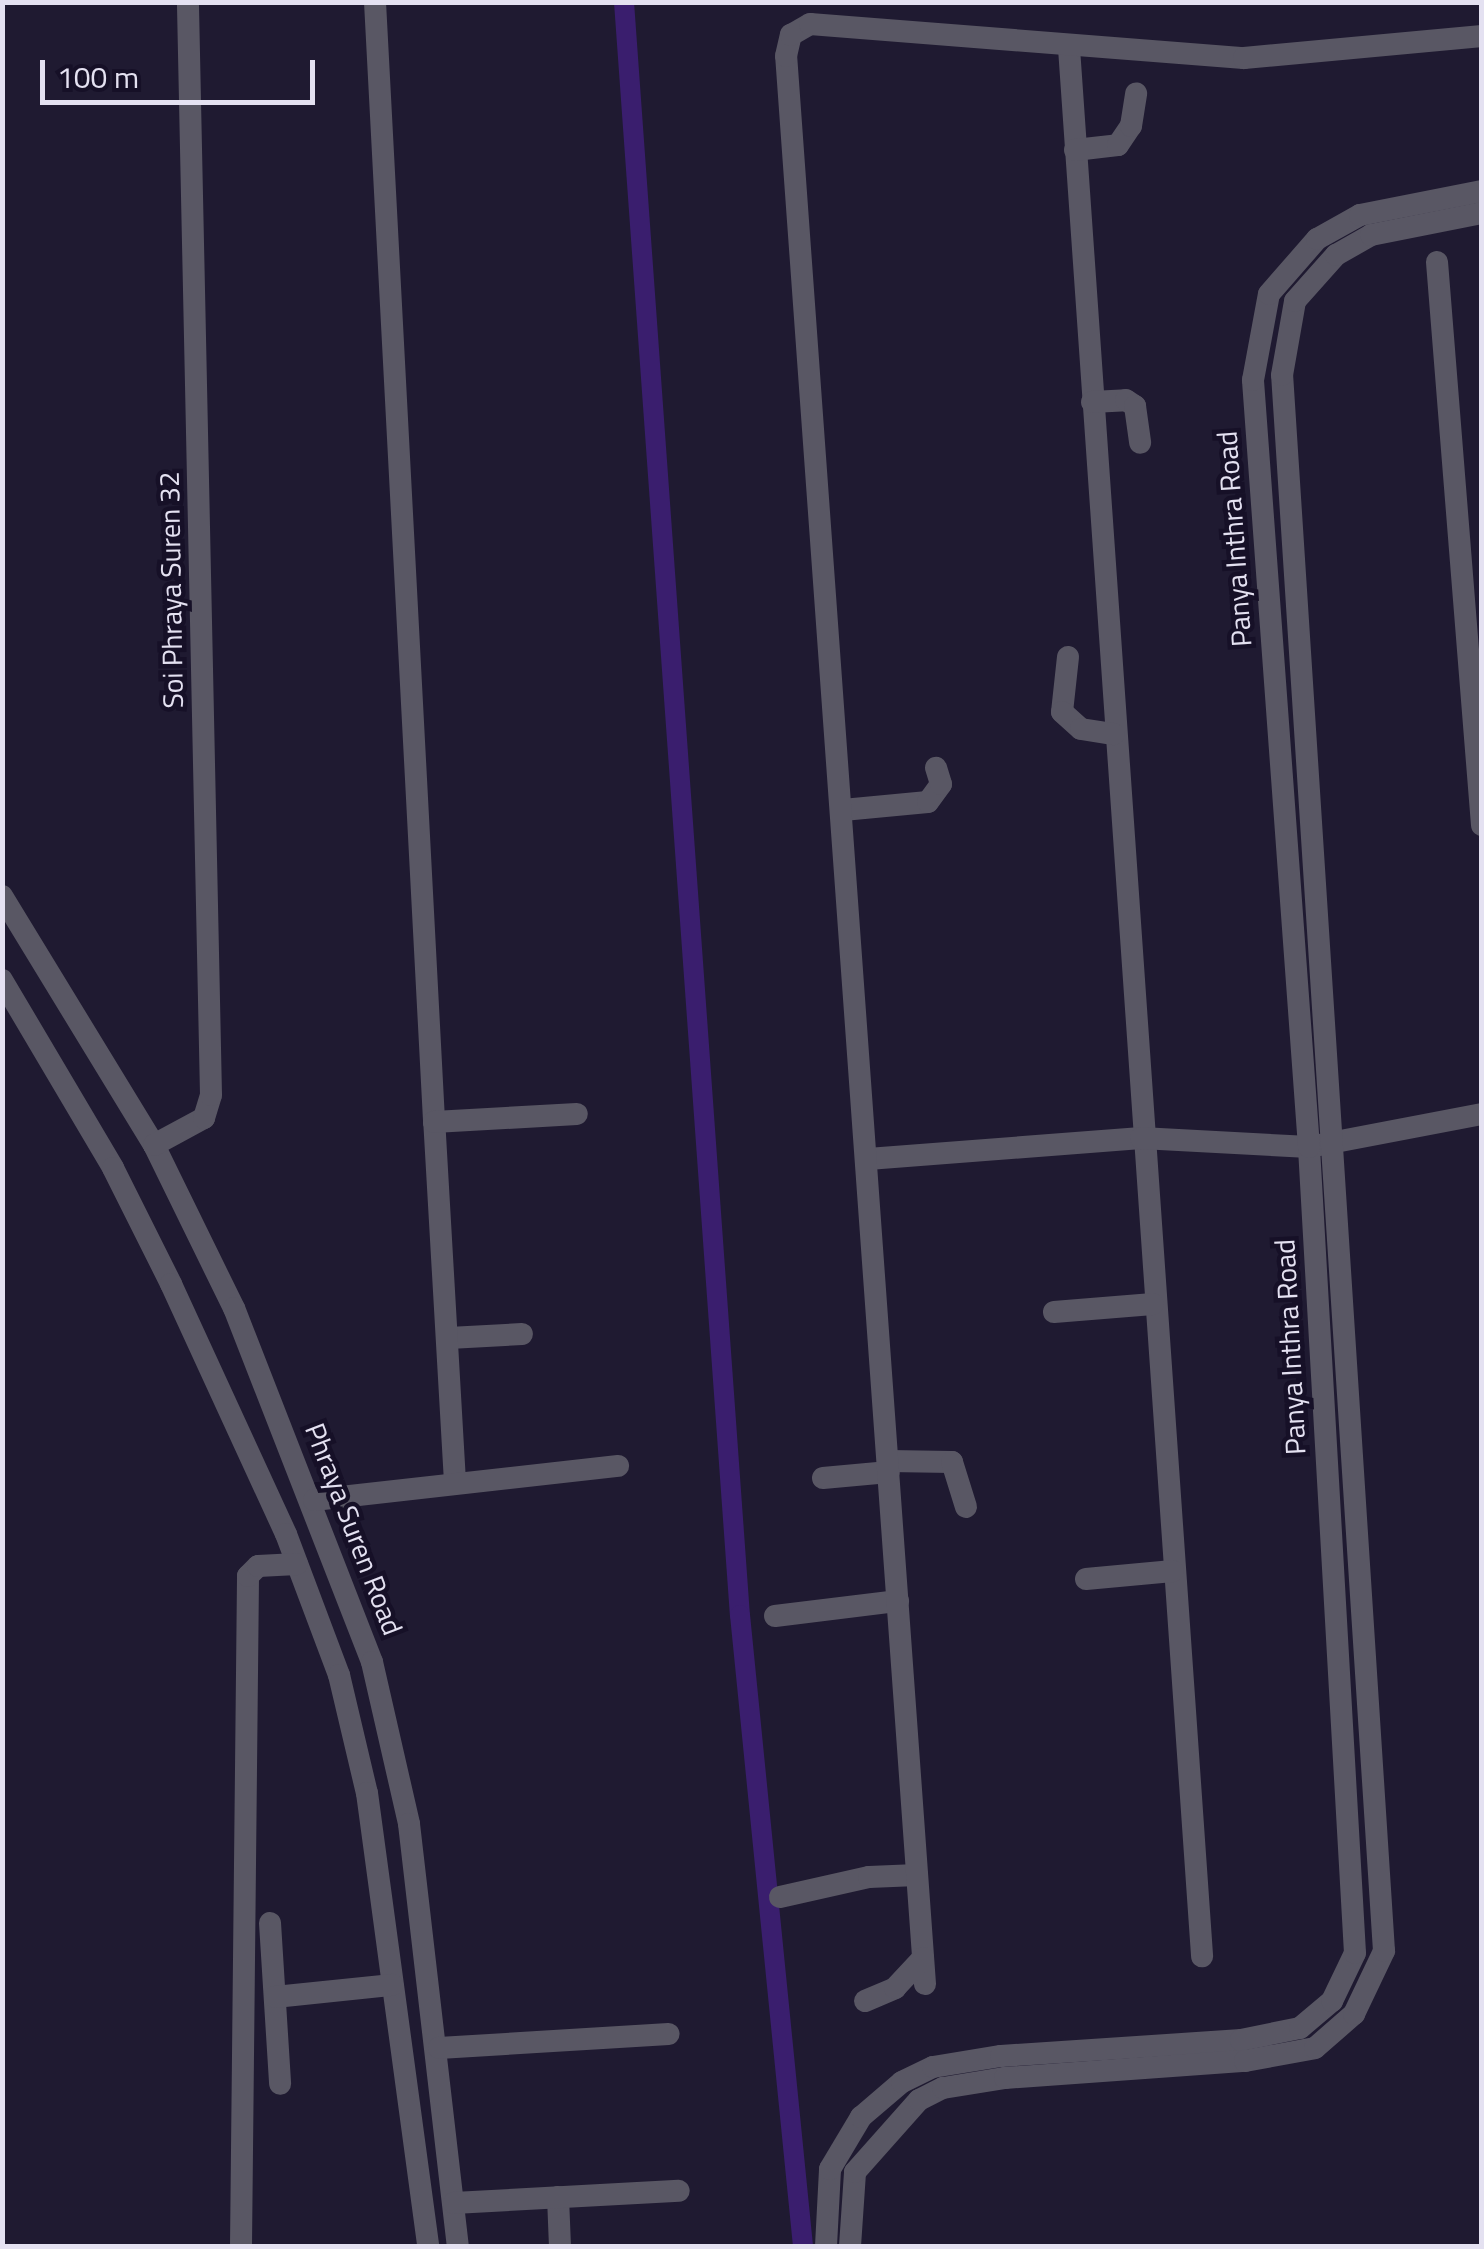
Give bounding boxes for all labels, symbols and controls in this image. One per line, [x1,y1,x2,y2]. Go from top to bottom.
scale bar [45,40,320,102]
text: 100 m [57,54,139,100]
street label: Panya Inthra Road [1210,430,1258,648]
street label: Soi Phraya Suren 32 [152,471,190,709]
street label: Panya Inthra Road [1268,1238,1312,1456]
street label: Phraya Suren Road [298,1418,410,1640]

